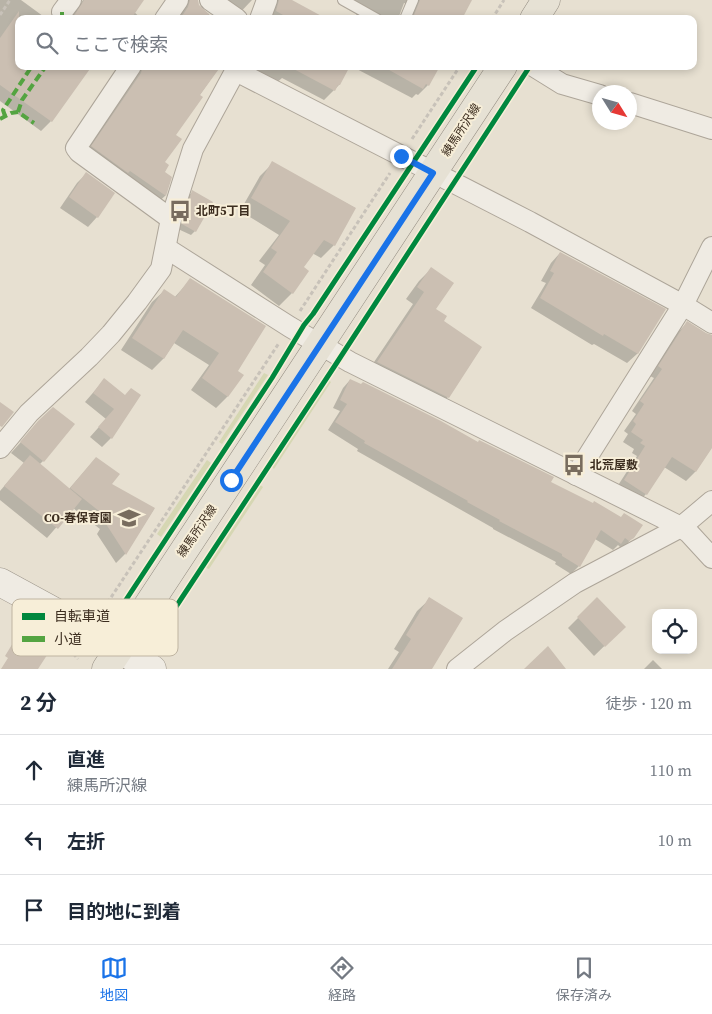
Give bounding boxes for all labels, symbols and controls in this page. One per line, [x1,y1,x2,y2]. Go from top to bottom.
search box [15,15,697,70]
icon: search [33,29,61,57]
text: ここで検索 [73,31,168,57]
north arrow [592,85,637,130]
street label: 練馬所沢線 [438,100,484,160]
route end [390,145,413,168]
bus stop icon: 北町5丁目 [167,198,193,224]
place label: 北町5丁目 [196,203,251,219]
bus stop icon: 北荒屋敷 [561,452,587,478]
place label: 北荒屋敷 [590,457,638,473]
route start [220,469,243,492]
street label: 練馬所沢線 [174,502,220,560]
school or university icon: CO-春保育園 [116,505,142,531]
place label: CO-春保育園 [44,510,112,526]
legend [12,599,178,656]
text: 自転車道 [54,606,110,626]
map controls [652,609,697,654]
button: locate [652,609,697,654]
text: 小道 [54,629,82,649]
text: 2 分 [20,688,57,717]
text: 徒歩 · 120 m [606,692,692,714]
text: 直進 [67,746,105,772]
icon: ahead [20,756,48,784]
text: 110 m [650,759,692,781]
text: 練馬所沢線 [67,774,147,796]
icon: left [20,826,48,854]
text: 左折 [67,828,105,854]
text: 10 m [658,829,692,851]
icon: arrive [20,896,48,924]
text: 目的地に到着 [67,898,181,924]
tab: 地図 [100,954,128,1005]
tab: 経路 [328,954,356,1005]
tab: 保存済み [556,954,612,1005]

